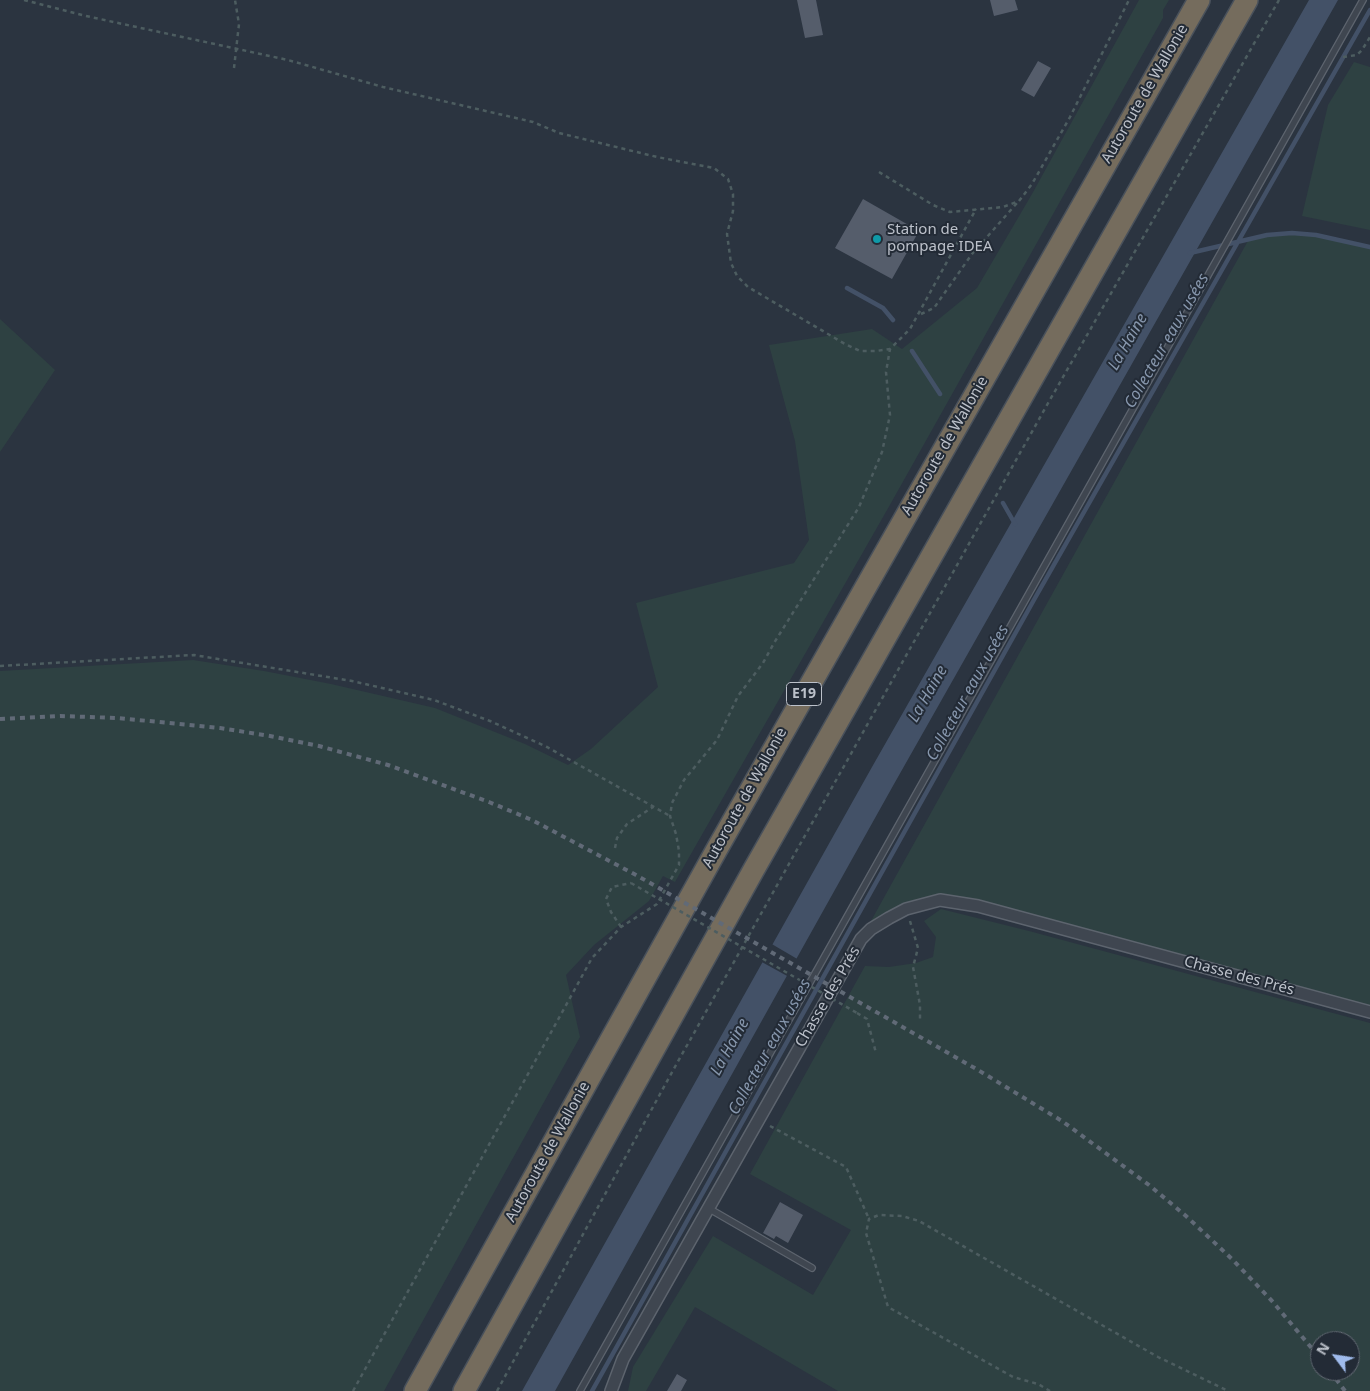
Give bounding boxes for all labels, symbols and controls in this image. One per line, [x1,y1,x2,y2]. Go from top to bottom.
street label: Autoroute de Wallonie [1098,21,1192,167]
place label: Station de pompage IDEA [887,221,993,256]
marker: Station de pompage IDEA [871,233,883,245]
water label: Collecteur eaux usées [1121,270,1213,412]
water label: La Haine [1104,310,1152,374]
street label: Autoroute de Wallonie [898,373,992,519]
water label: Collecteur eaux usées [923,622,1013,764]
water label: La Haine [904,662,952,726]
road number: E19 [786,682,822,706]
street label: Autoroute de Wallonie [699,725,791,871]
street label: Chasse des Prés [792,943,864,1051]
street label: Chasse des Prés [1182,953,1296,999]
water label: Collecteur eaux usées [725,976,815,1118]
water label: La Haine [707,1015,753,1079]
street label: Autoroute de Wallonie [502,1079,594,1225]
north arrow [1310,1331,1360,1381]
text: N [1311,1339,1334,1358]

